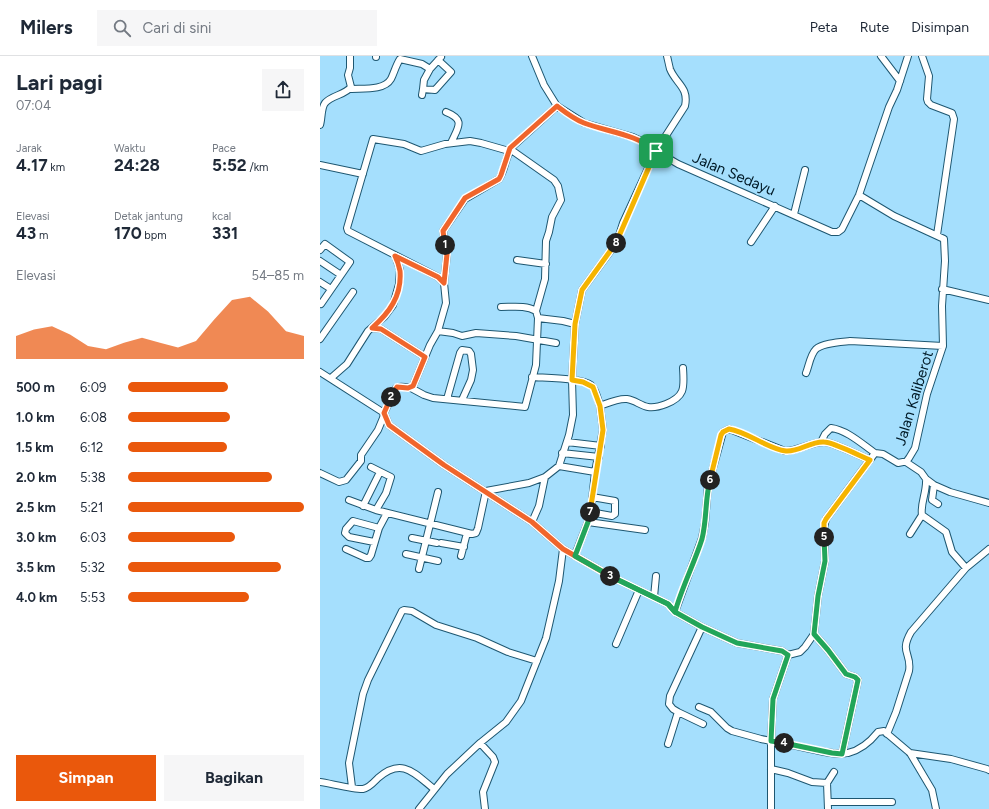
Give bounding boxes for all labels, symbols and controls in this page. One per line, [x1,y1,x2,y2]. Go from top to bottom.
search box [97,10,377,46]
text: Milers [20,16,73,39]
icon: search [111,17,133,39]
text: Cari di sini [143,19,212,37]
text: Peta [810,19,838,36]
text: Rute [860,19,889,36]
text: Disimpan [911,19,969,36]
text: Lari pagi [16,69,103,96]
button: share [262,69,304,111]
text: 07:04 [16,98,51,113]
pin [639,134,673,168]
icon: arrive [645,140,667,162]
text: Jarak [16,142,42,155]
text: Waktu [114,142,145,155]
text: Pace [212,142,236,155]
street label: Jalan Sedayu [690,148,778,200]
text: 4.17 [16,155,48,175]
text: 24:28 [114,155,160,175]
text: 5:52 [212,155,247,175]
text: km [48,161,65,174]
text: /km [247,161,268,174]
text: Elevasi [16,210,50,223]
text: Detak jantung [114,210,183,223]
text: kcal [212,210,231,223]
text: 43 [16,223,36,243]
text: 170 [114,223,142,243]
text: 331 [212,223,238,243]
text: m [36,229,48,242]
text: bpm [142,229,167,242]
pin: 8 [606,233,626,253]
pin: 1 [435,235,455,255]
text: 8 [613,236,619,249]
text: 1 [443,238,447,251]
text: Elevasi [16,268,56,283]
text: 54–85 m [252,268,304,283]
street label: Jalan Kaliberot [891,348,937,448]
text: 500 m [16,380,55,395]
text: 6:09 [80,380,106,395]
pin: 2 [381,387,401,407]
text: 2 [388,390,394,403]
text: 1.0 km [16,410,55,425]
text: 6:08 [80,410,107,425]
text: 1.5 km [16,440,54,455]
text: 6:12 [80,440,103,455]
text: 2.0 km [16,470,57,485]
text: 5:38 [80,470,106,485]
pin: 6 [700,470,720,490]
text: 6 [707,473,713,486]
text: 2.5 km [16,500,56,515]
text: 5:21 [80,500,103,515]
pin: 7 [580,502,600,522]
text: 7 [587,505,593,518]
pin: 5 [814,527,834,547]
text: 3.0 km [16,530,56,545]
text: 6:03 [80,530,106,545]
text: 5 [821,530,827,543]
text: 3.5 km [16,560,55,575]
text: 5:32 [80,560,105,575]
pin: 3 [600,566,620,586]
text: 3 [607,569,613,582]
text: 4.0 km [16,590,57,605]
text: 5:53 [80,590,105,605]
pin: 4 [774,733,794,753]
text: 4 [781,736,787,749]
button: Simpan [16,755,156,801]
button: Bagikan [164,755,304,801]

